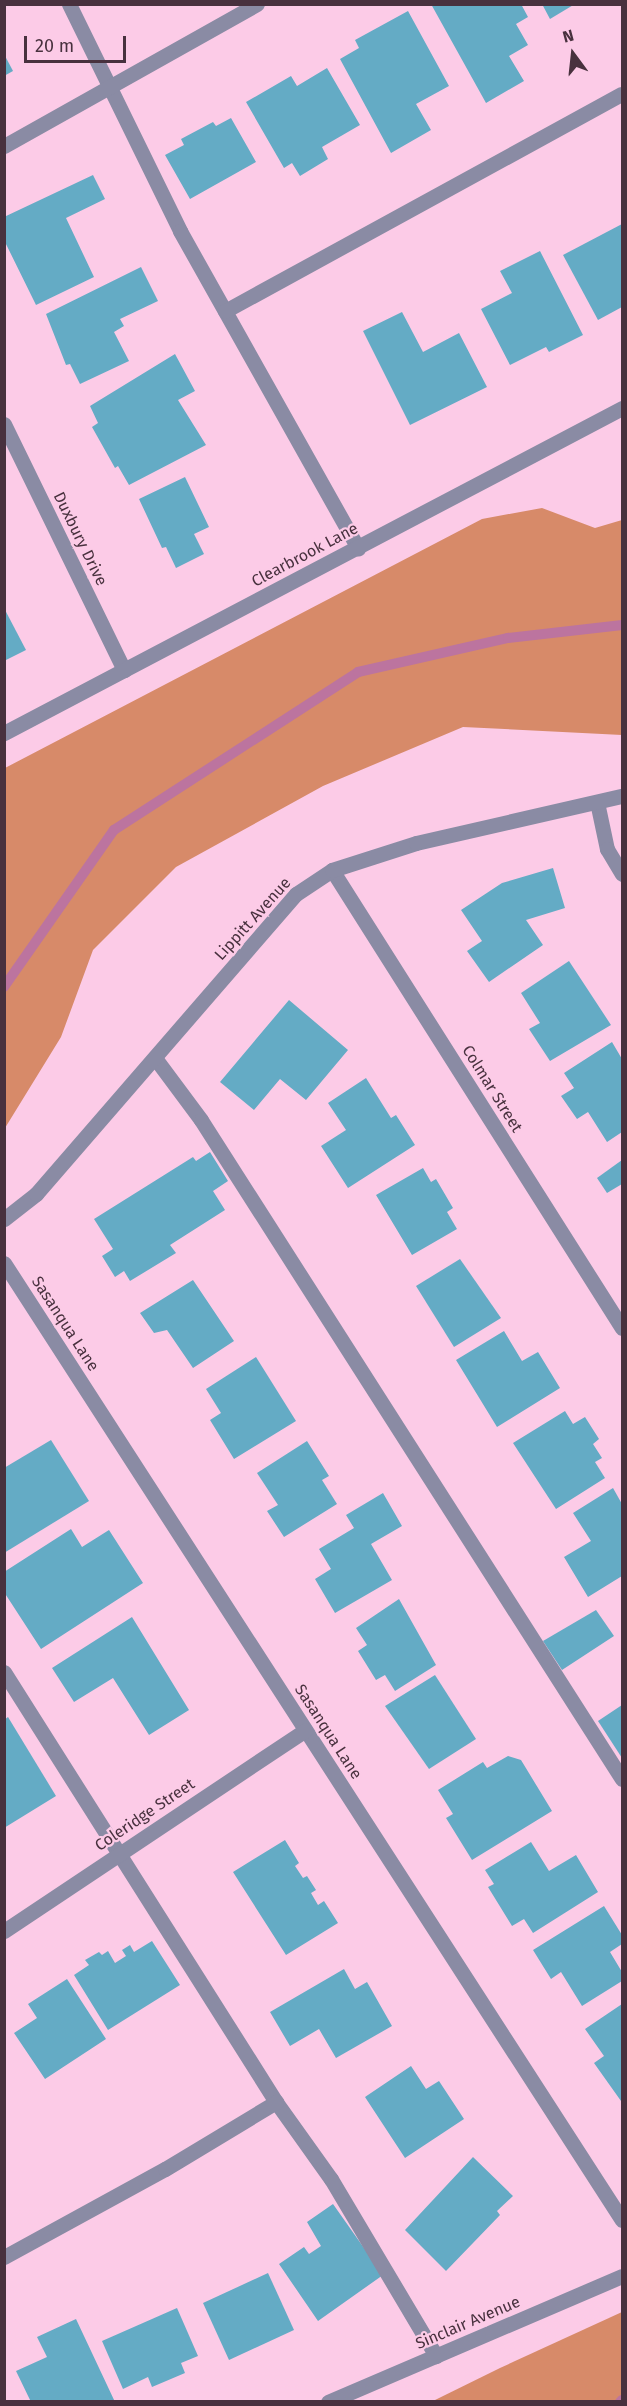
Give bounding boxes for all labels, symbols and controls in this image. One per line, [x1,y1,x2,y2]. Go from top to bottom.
scale bar [27,24,129,62]
north arrow [543,24,603,84]
text: N [561,26,576,47]
text: 20 m [35,35,74,57]
street label: Duxbury Drive [49,489,111,589]
street label: Clearbrook Lane [248,519,362,591]
street label: Lippitt Avenue [211,874,295,964]
street label: Colmar Street [458,1042,526,1136]
street label: Sasanqua Lane [27,1273,103,1375]
street label: Sasanqua Lane [290,1681,366,1783]
street label: Coleridge Street [92,1775,198,1855]
street label: Sinclair Avenue [413,2292,523,2354]

